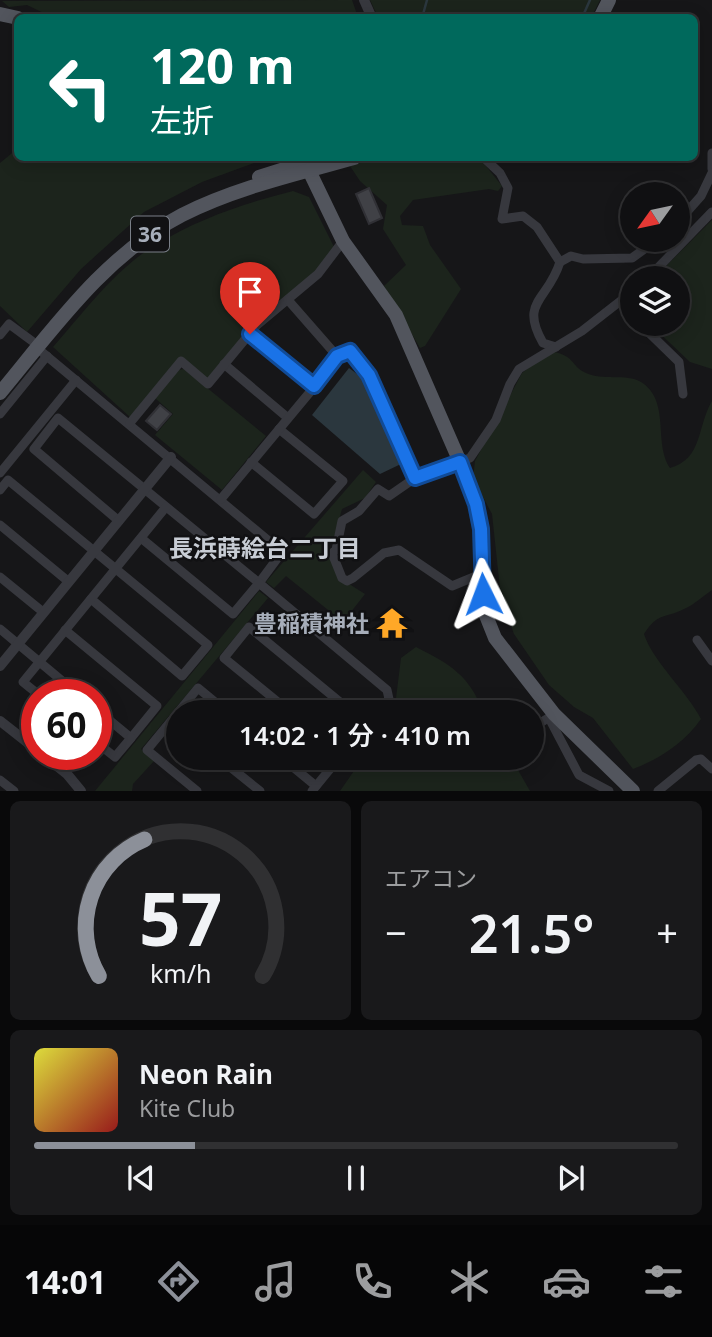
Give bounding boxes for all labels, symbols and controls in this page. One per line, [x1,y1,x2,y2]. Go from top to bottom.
text: 120 m [150,32,295,98]
icon: left [35,42,126,133]
text: 左折 [150,98,214,141]
north arrow [620,182,690,252]
map controls [620,182,690,336]
road number: 36 [131,216,169,252]
pin [220,262,280,334]
button: layers [620,266,690,336]
icon: arrive [231,273,269,311]
district label: 長浜蒔絵台二丁目 [169,531,361,564]
position arrow [446,557,520,631]
temple icon: 豊稲積神社 [375,606,409,640]
place label: 豊稲積神社 [254,607,369,639]
speed limit sign: 60 [21,679,112,770]
text: 14:02 · 1 分 · 410 m [239,717,471,753]
text: エアコン [385,862,477,894]
text: 57 [139,869,222,968]
text: 21.5° [469,897,594,968]
text: − [385,906,407,958]
text: + [656,906,678,958]
text: km/h [150,956,211,990]
text: Neon Rain [139,1056,273,1092]
text: Kite Club [139,1092,235,1124]
icon: previous [122,1159,160,1197]
icon: pause [337,1159,375,1197]
icon: next [552,1159,590,1197]
icon: directions [154,1257,203,1306]
icon: music [251,1257,300,1306]
icon: phone [348,1257,397,1306]
icon: climate [445,1257,494,1306]
icon: car [542,1257,591,1306]
icon: filters [639,1257,688,1306]
text: 14:01 [24,1260,106,1303]

